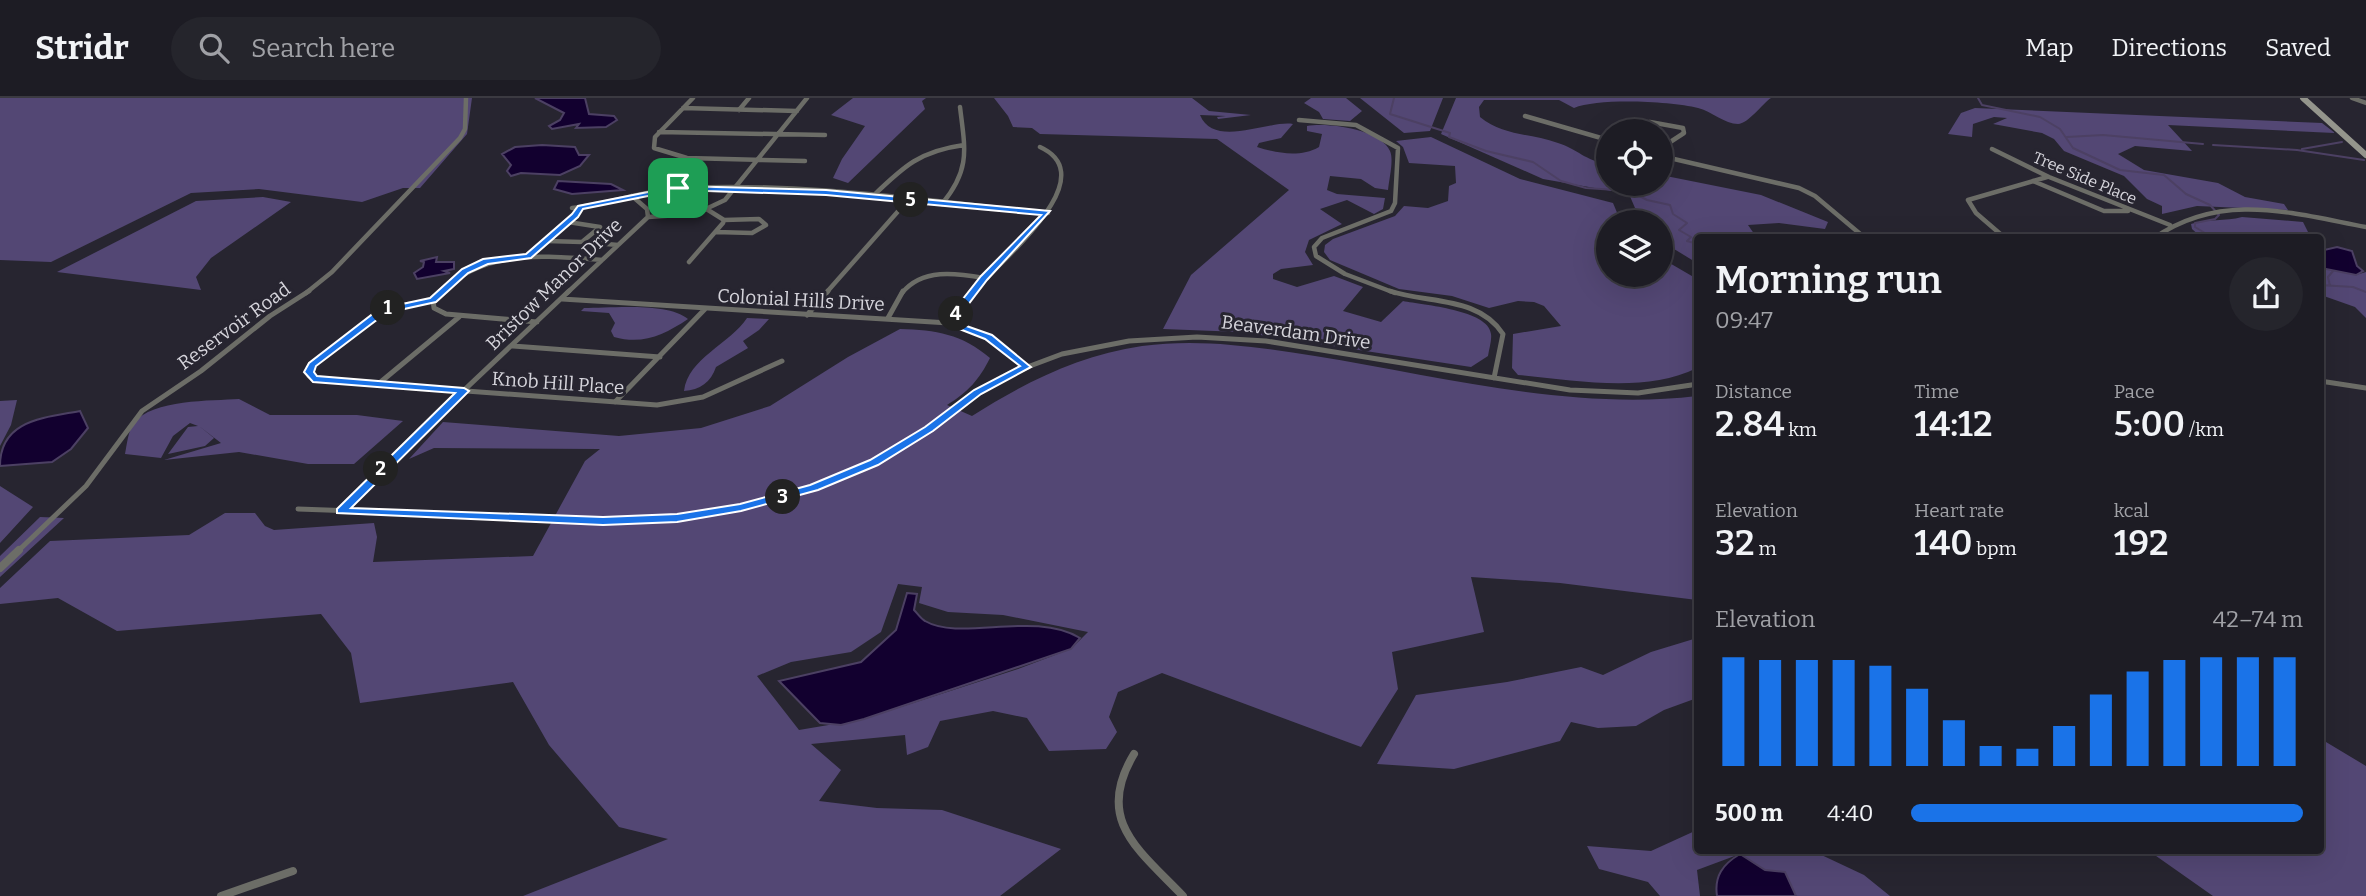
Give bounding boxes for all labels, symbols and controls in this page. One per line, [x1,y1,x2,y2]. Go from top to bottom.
search box [171,17,661,80]
text: Stridr [35,28,129,68]
icon: search [195,29,233,67]
text: Search here [251,33,395,64]
text: Map [2025,34,2074,62]
text: Directions [2112,34,2227,62]
text: Saved [2265,34,2331,62]
map controls [1596,119,1673,287]
button: locate [1596,119,1673,196]
street label: Tree Side Place [2030,148,2140,208]
pin [648,158,708,218]
icon: arrive [659,169,697,207]
pin: 5 [894,182,928,217]
text: 5 [905,188,916,211]
button: layers [1596,210,1673,287]
street label: Bristow Manor Drive [481,213,627,355]
text: Morning run [1715,257,1942,303]
button: share [2229,257,2303,331]
street label: Reservoir Road [173,277,295,375]
street label: Colonial Hills Drive [717,284,885,316]
pin: 1 [370,290,406,326]
text: 1 [383,296,392,319]
pin: 4 [939,296,974,332]
text: 4 [950,302,961,325]
text: 09:47 [1715,306,1773,334]
street label: Beaverdam Drive [1220,310,1372,354]
street label: Knob Hill Place [491,367,625,399]
text: Distance [1715,380,1792,403]
text: Time [1914,380,1959,403]
text: Pace [2114,380,2155,403]
text: 2.84 [1715,403,1785,445]
text: 14:12 [1914,403,1992,445]
text: 5:00 [2114,403,2185,445]
text: km [1785,418,1817,441]
text: /km [2185,418,2224,441]
pin: 2 [364,452,398,486]
text: 2 [375,457,386,480]
pin: 3 [766,480,800,514]
text: 3 [777,485,788,508]
text: Elevation [1715,499,1798,522]
text: Heart rate [1914,499,2004,522]
text: kcal [2114,499,2149,522]
text: 32 [1715,522,1755,564]
text: 140 [1914,522,1972,564]
text: 192 [2114,522,2169,564]
text: m [1755,537,1777,560]
text: bpm [1972,537,2017,560]
text: Elevation [1715,605,1815,633]
text: 42–74 m [2213,605,2303,633]
text: 500 m [1715,799,1783,827]
text: 4:40 [1827,799,1873,827]

